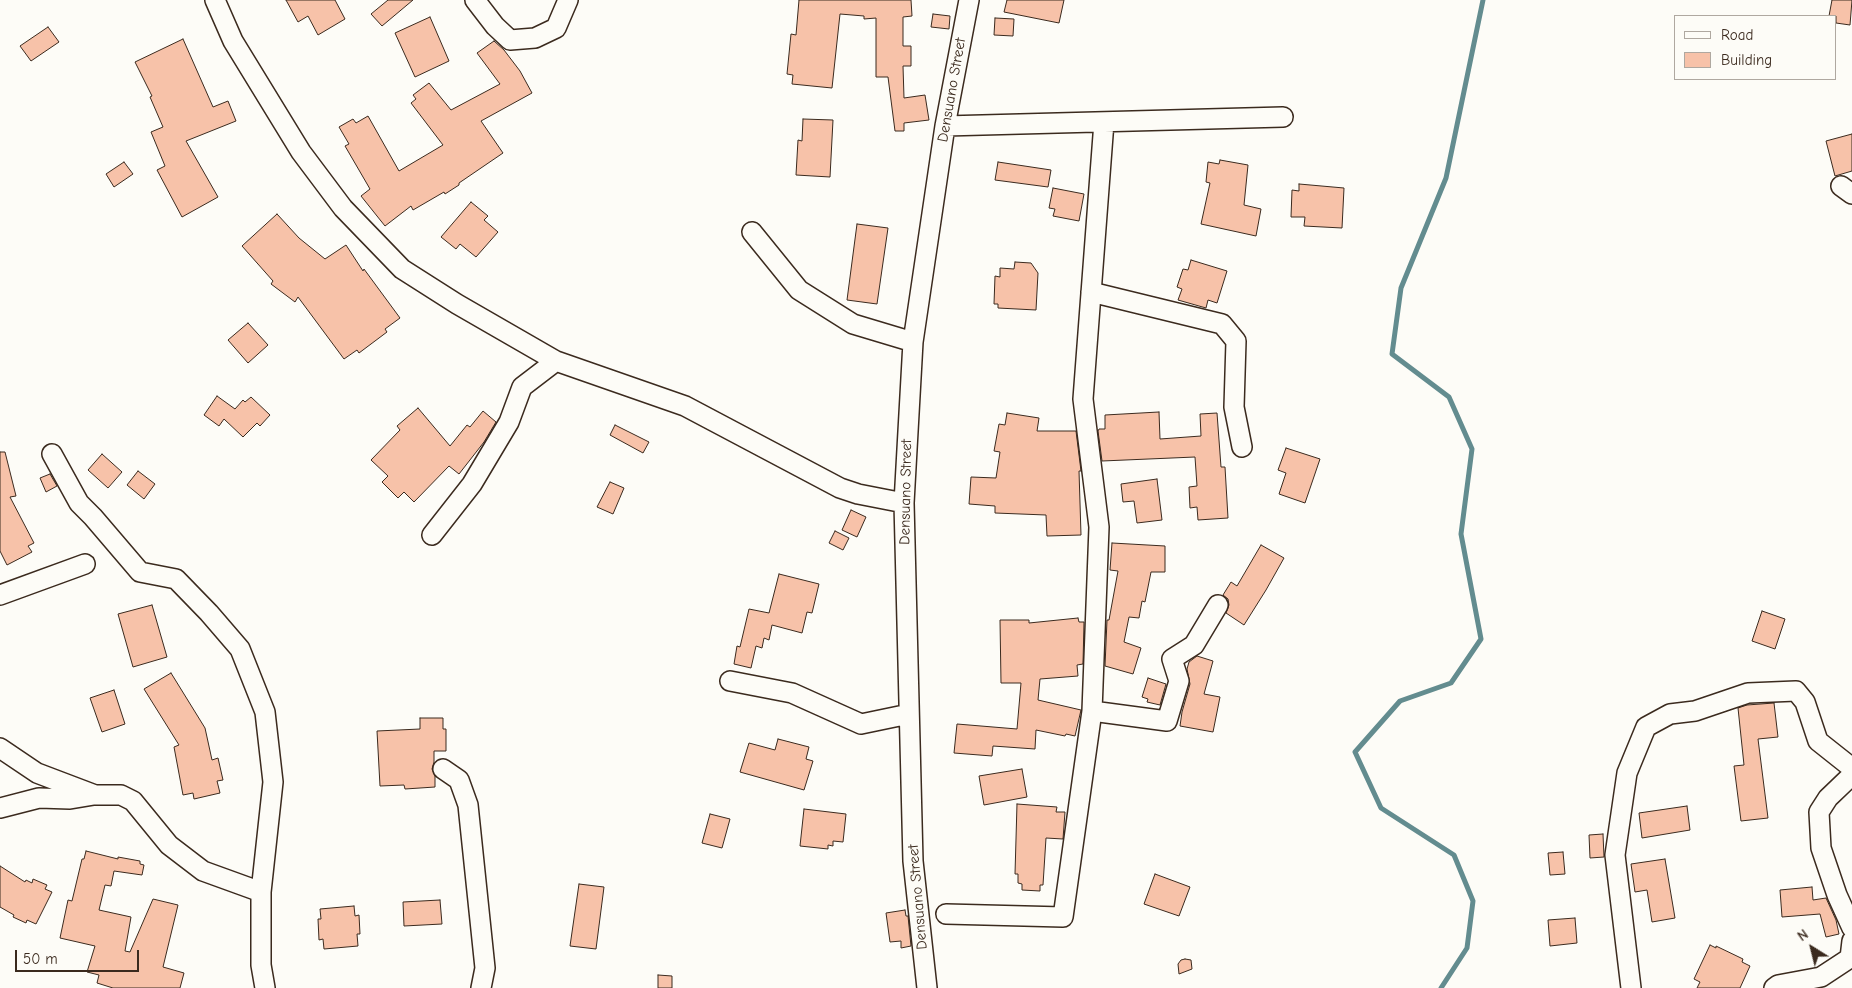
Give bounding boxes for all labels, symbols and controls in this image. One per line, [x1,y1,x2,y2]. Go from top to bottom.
legend [1674,15,1837,80]
text: Road [1721,26,1753,44]
street label: Densuano Street [934,36,970,144]
text: Building [1721,51,1772,69]
street label: Densuano Street [896,439,916,545]
street label: Densuano Street [904,844,932,950]
north arrow [1787,923,1837,973]
text: N [1794,926,1812,945]
scale bar [18,940,141,972]
text: 50 m [23,950,58,968]

